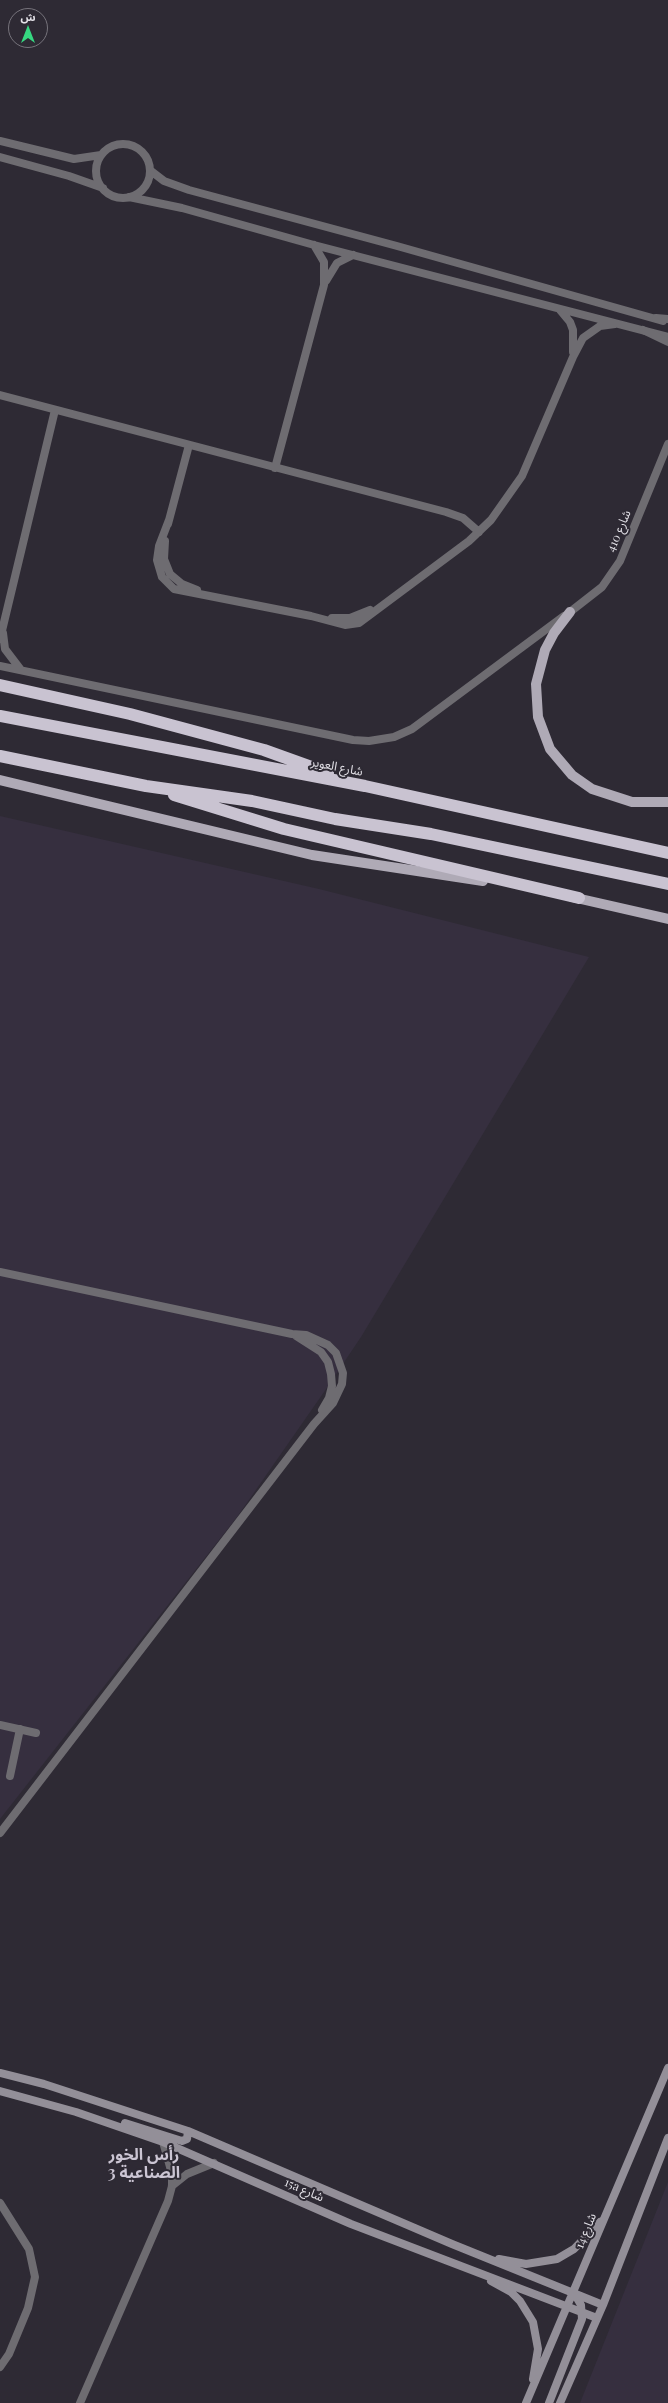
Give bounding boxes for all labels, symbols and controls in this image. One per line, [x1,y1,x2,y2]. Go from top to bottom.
north arrow [8,8,48,48]
text: ش [20,9,36,24]
street label: شارع 410 [604,508,634,554]
street label: شارع العوير [310,755,364,779]
district label: رأس الخور الصناعية 3 [108,2145,180,2183]
street label: 15a شارع [282,2175,326,2205]
street label: شارع 14 [572,2211,600,2251]

